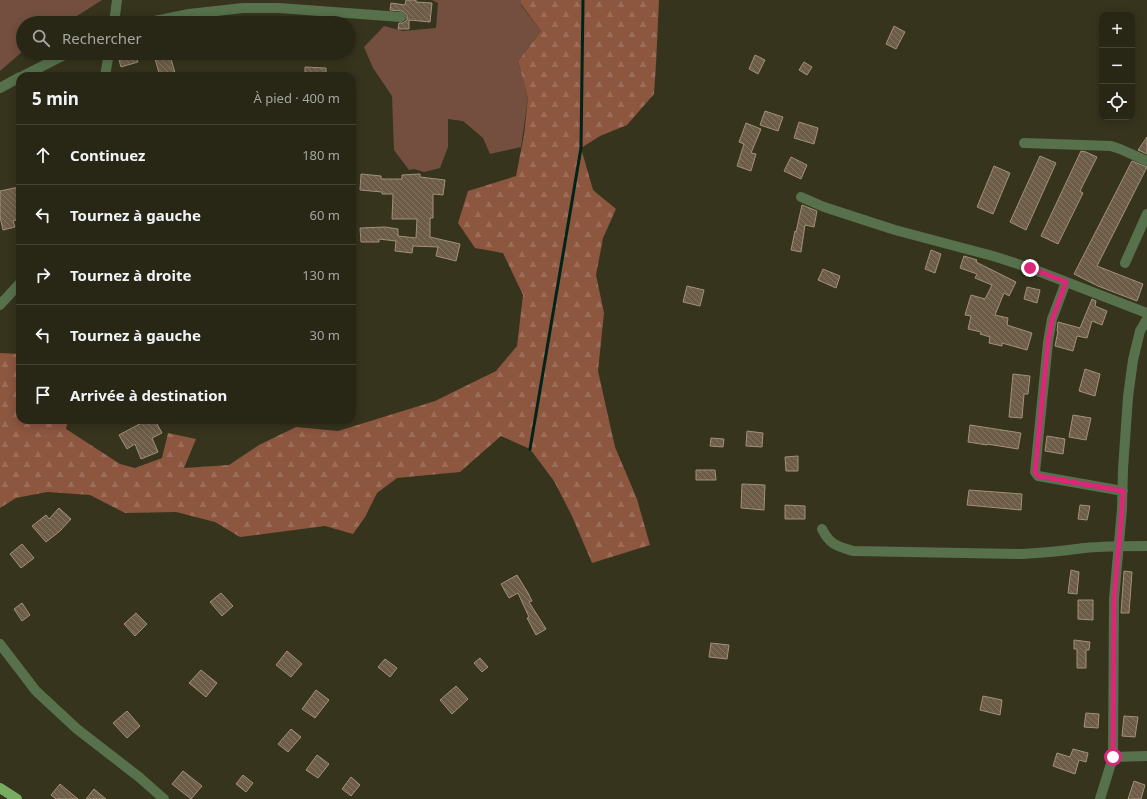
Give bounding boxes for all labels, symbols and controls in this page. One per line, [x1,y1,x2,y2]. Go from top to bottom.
map controls [1099,12,1135,120]
button: + [1099,12,1135,48]
search box [16,16,356,60]
icon: search [30,27,52,49]
text: Rechercher [62,28,142,48]
button: − [1099,48,1135,84]
button: locate [1099,84,1135,120]
text: 5 min [32,87,79,110]
text: À pied · 400 m [254,89,340,107]
icon: ahead [32,144,54,166]
text: Continuez [70,145,145,165]
text: 180 m [302,146,340,164]
icon: left [32,204,54,226]
text: Tournez à gauche [70,205,201,225]
text: 60 m [310,206,340,224]
route end [1021,259,1039,277]
icon: right [32,264,54,286]
text: Tournez à droite [70,265,191,285]
text: 130 m [302,266,340,284]
icon: left [32,324,54,346]
text: Tournez à gauche [70,325,201,345]
text: 30 m [310,326,340,344]
icon: arrive [32,384,54,406]
text: Arrivée à destination [70,385,227,405]
route start [1104,748,1122,766]

